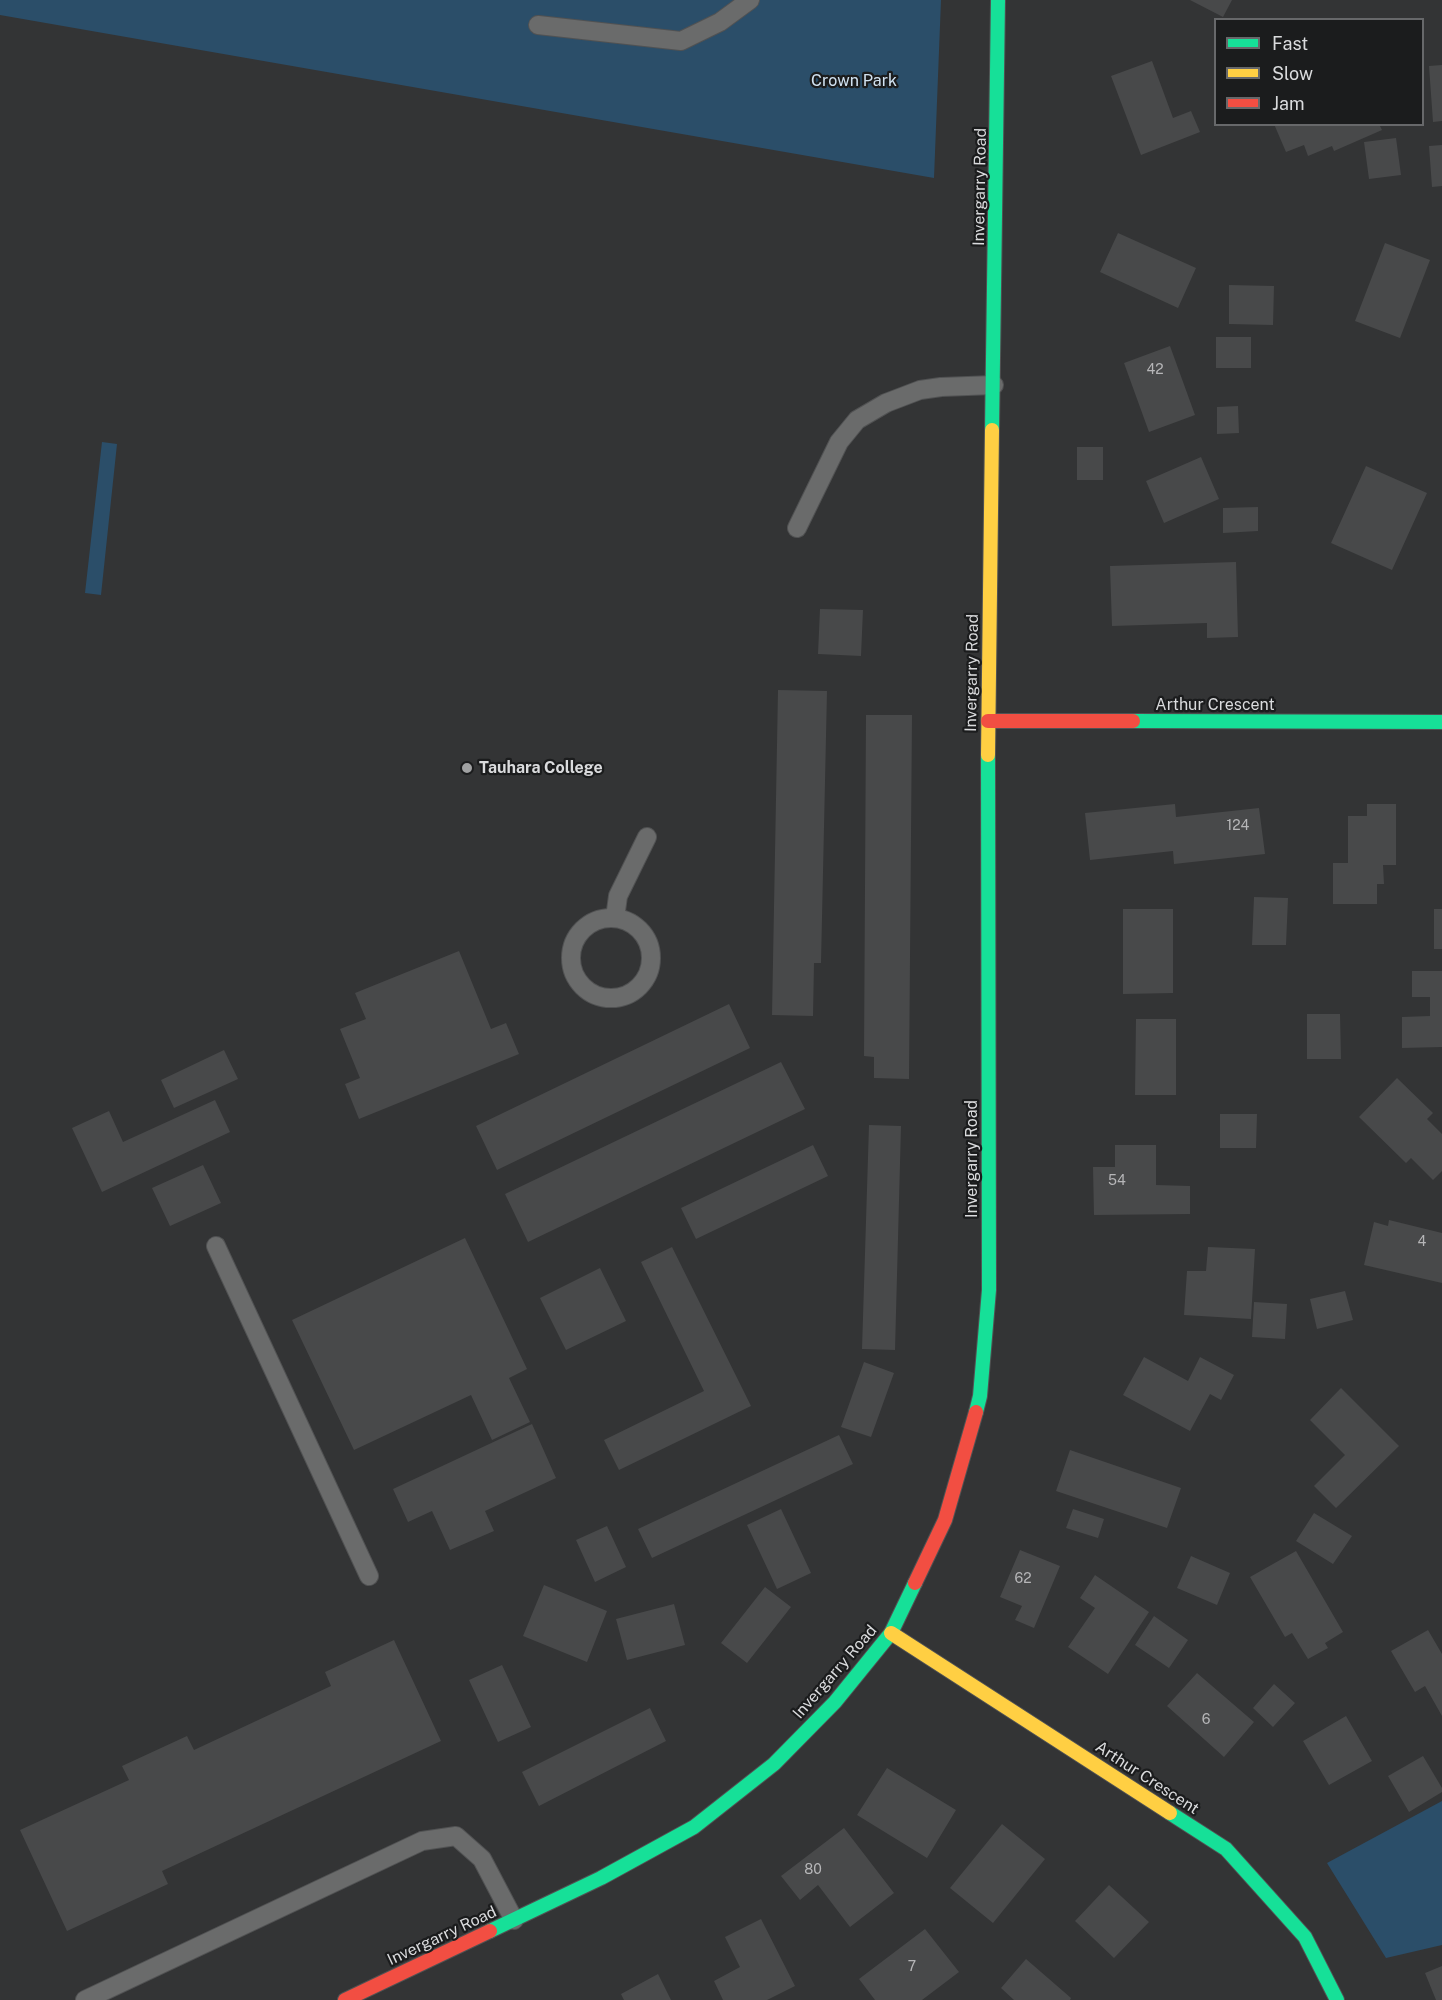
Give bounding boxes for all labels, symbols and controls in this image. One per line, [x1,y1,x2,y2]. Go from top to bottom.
legend [1214,18,1424,126]
text: Fast [1272,33,1308,54]
text: Slow [1272,63,1313,84]
park label: Crown Park [811,71,897,91]
text: Jam [1272,93,1305,114]
street label: Invergarry Road [969,128,991,246]
house number: 42 [1146,362,1164,378]
street label: Invergarry Road [961,614,983,732]
street label: Arthur Crescent [1155,695,1275,715]
place label: Tauhara College [479,758,603,778]
marker: Tauhara College [460,761,474,775]
house number: 124 [1227,818,1249,834]
street label: Invergarry Road [962,1100,982,1218]
house number: 54 [1108,1173,1126,1189]
house number: 4 [1418,1234,1426,1250]
house number: 62 [1014,1571,1032,1587]
street label: Invergarry Road [789,1621,881,1723]
house number: 6 [1202,1712,1210,1728]
street label: Arthur Crescent [1092,1737,1202,1819]
house number: 80 [804,1862,822,1878]
street label: Invergarry Road [384,1902,500,1970]
house number: 7 [908,1959,916,1975]

